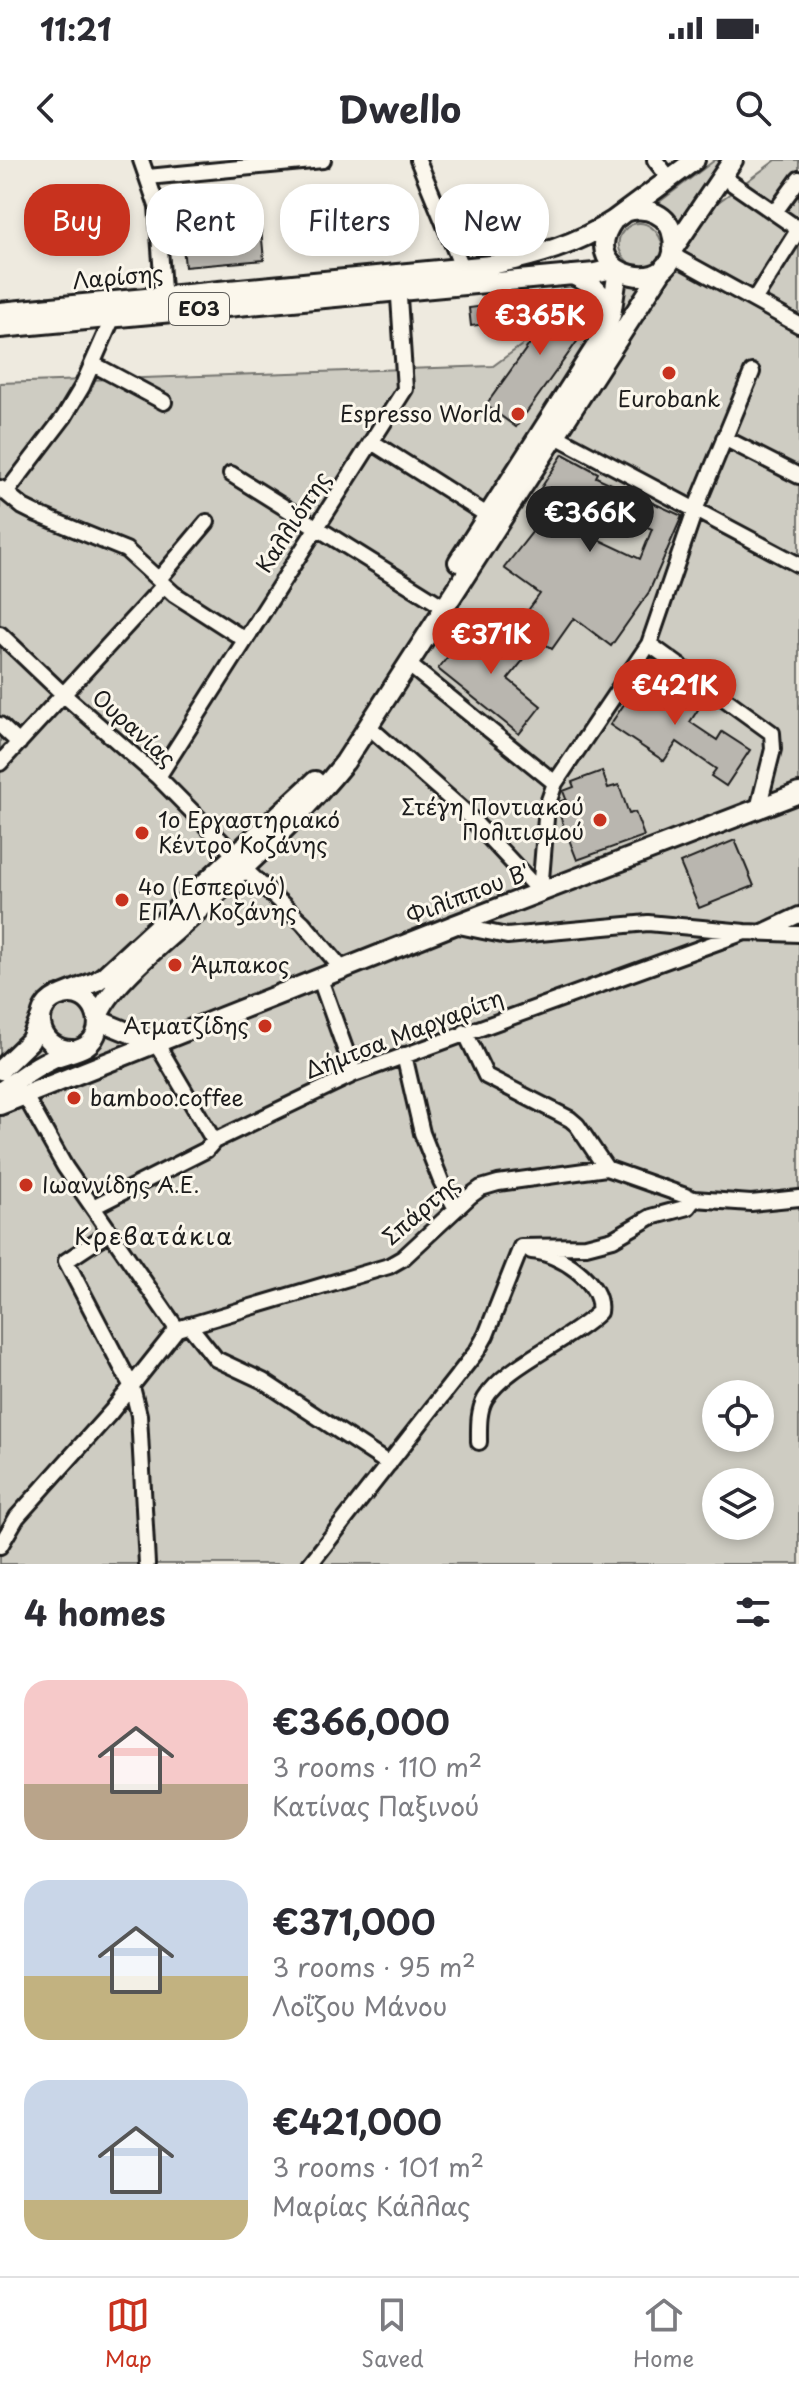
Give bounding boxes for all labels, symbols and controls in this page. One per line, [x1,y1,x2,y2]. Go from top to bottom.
text: 11:21 [40,6,111,51]
text: Dwello [338,81,461,135]
icon: back [24,86,68,130]
icon: search [731,86,775,130]
chip: Buy [24,184,130,256]
chip: Rent [146,184,264,256]
chip: Filters [280,184,419,256]
chip: New [435,184,549,256]
street label: Λαρίσης [71,255,165,296]
pin: €365K [484,289,596,357]
road number: ΕΟ3 [169,293,229,325]
text: €365K [494,295,586,334]
marker: Eurobank [660,364,678,382]
place label: Eurobank [618,381,720,414]
place label: Espresso World [340,396,502,429]
marker: Espresso World [509,405,527,423]
street label: Καλλιόπης [246,464,337,579]
pin: €366K [534,486,646,554]
text: €366K [544,492,636,531]
pin: €371K [435,608,547,676]
text: €371K [450,614,532,653]
pin: €421K [619,659,731,727]
text: €421K [631,665,719,704]
street label: Ουρανίας [86,680,184,774]
place label: Στέγη Ποντιακού Πολιτισμού [401,789,584,847]
place label: 1ο Εργαστηριακό Κέντρο Κοζάνης [158,802,340,860]
marker: Στέγη Ποντιακού Πολιτισμού [591,811,609,829]
marker: 1ο Εργαστηριακό Κέντρο Κοζάνης [133,824,151,842]
street label: Φιλίππου Β' [401,854,534,931]
place label: 4ο (Εσπερινό) ΕΠΑΛ Κοζάνης [138,869,297,927]
marker: 4ο (Εσπερινό) ΕΠΑΛ Κοζάνης [113,891,131,909]
place label: Άμπακος [191,947,289,980]
marker: Άμπακος [166,956,184,974]
street label: Δήμτσα Μαργαρίτη [300,980,507,1086]
place label: Ατματζίδης [124,1008,249,1041]
marker: Ατματζίδης [256,1017,274,1035]
place label: bamboo.coffee [90,1080,244,1113]
marker: bamboo.coffee [65,1089,83,1107]
street label: Σπάρτης [374,1166,466,1252]
place label: Ιωαννίδης Α.Ε. [42,1167,200,1200]
marker: Ιωαννίδης Α.Ε. [17,1176,35,1194]
district label: Κρεβατάκια [74,1217,234,1253]
map controls [702,1380,774,1540]
button: locate [702,1380,774,1452]
button: layers [702,1468,774,1540]
text: 4 homes [24,1586,166,1638]
icon: filters [731,1590,775,1634]
text: €366,000 [272,1695,450,1747]
icon: home [88,1712,184,1808]
text: 3 rooms · 110 m² [272,1747,482,1786]
text: Κατίνας Παξινού [272,1786,479,1825]
text: €371,000 [272,1895,435,1947]
icon: home [88,1912,184,2008]
text: 3 rooms · 95 m² [272,1947,476,1986]
text: Λοΐζου Μάνου [272,1986,447,2025]
text: €421,000 [272,2095,442,2147]
icon: home [88,2112,184,2208]
text: 3 rooms · 101 m² [272,2147,484,2186]
text: Μαρίας Κάλλας [272,2186,471,2225]
tab: Map [105,2293,152,2374]
tab: Saved [361,2293,424,2374]
tab: Home [633,2293,694,2374]

